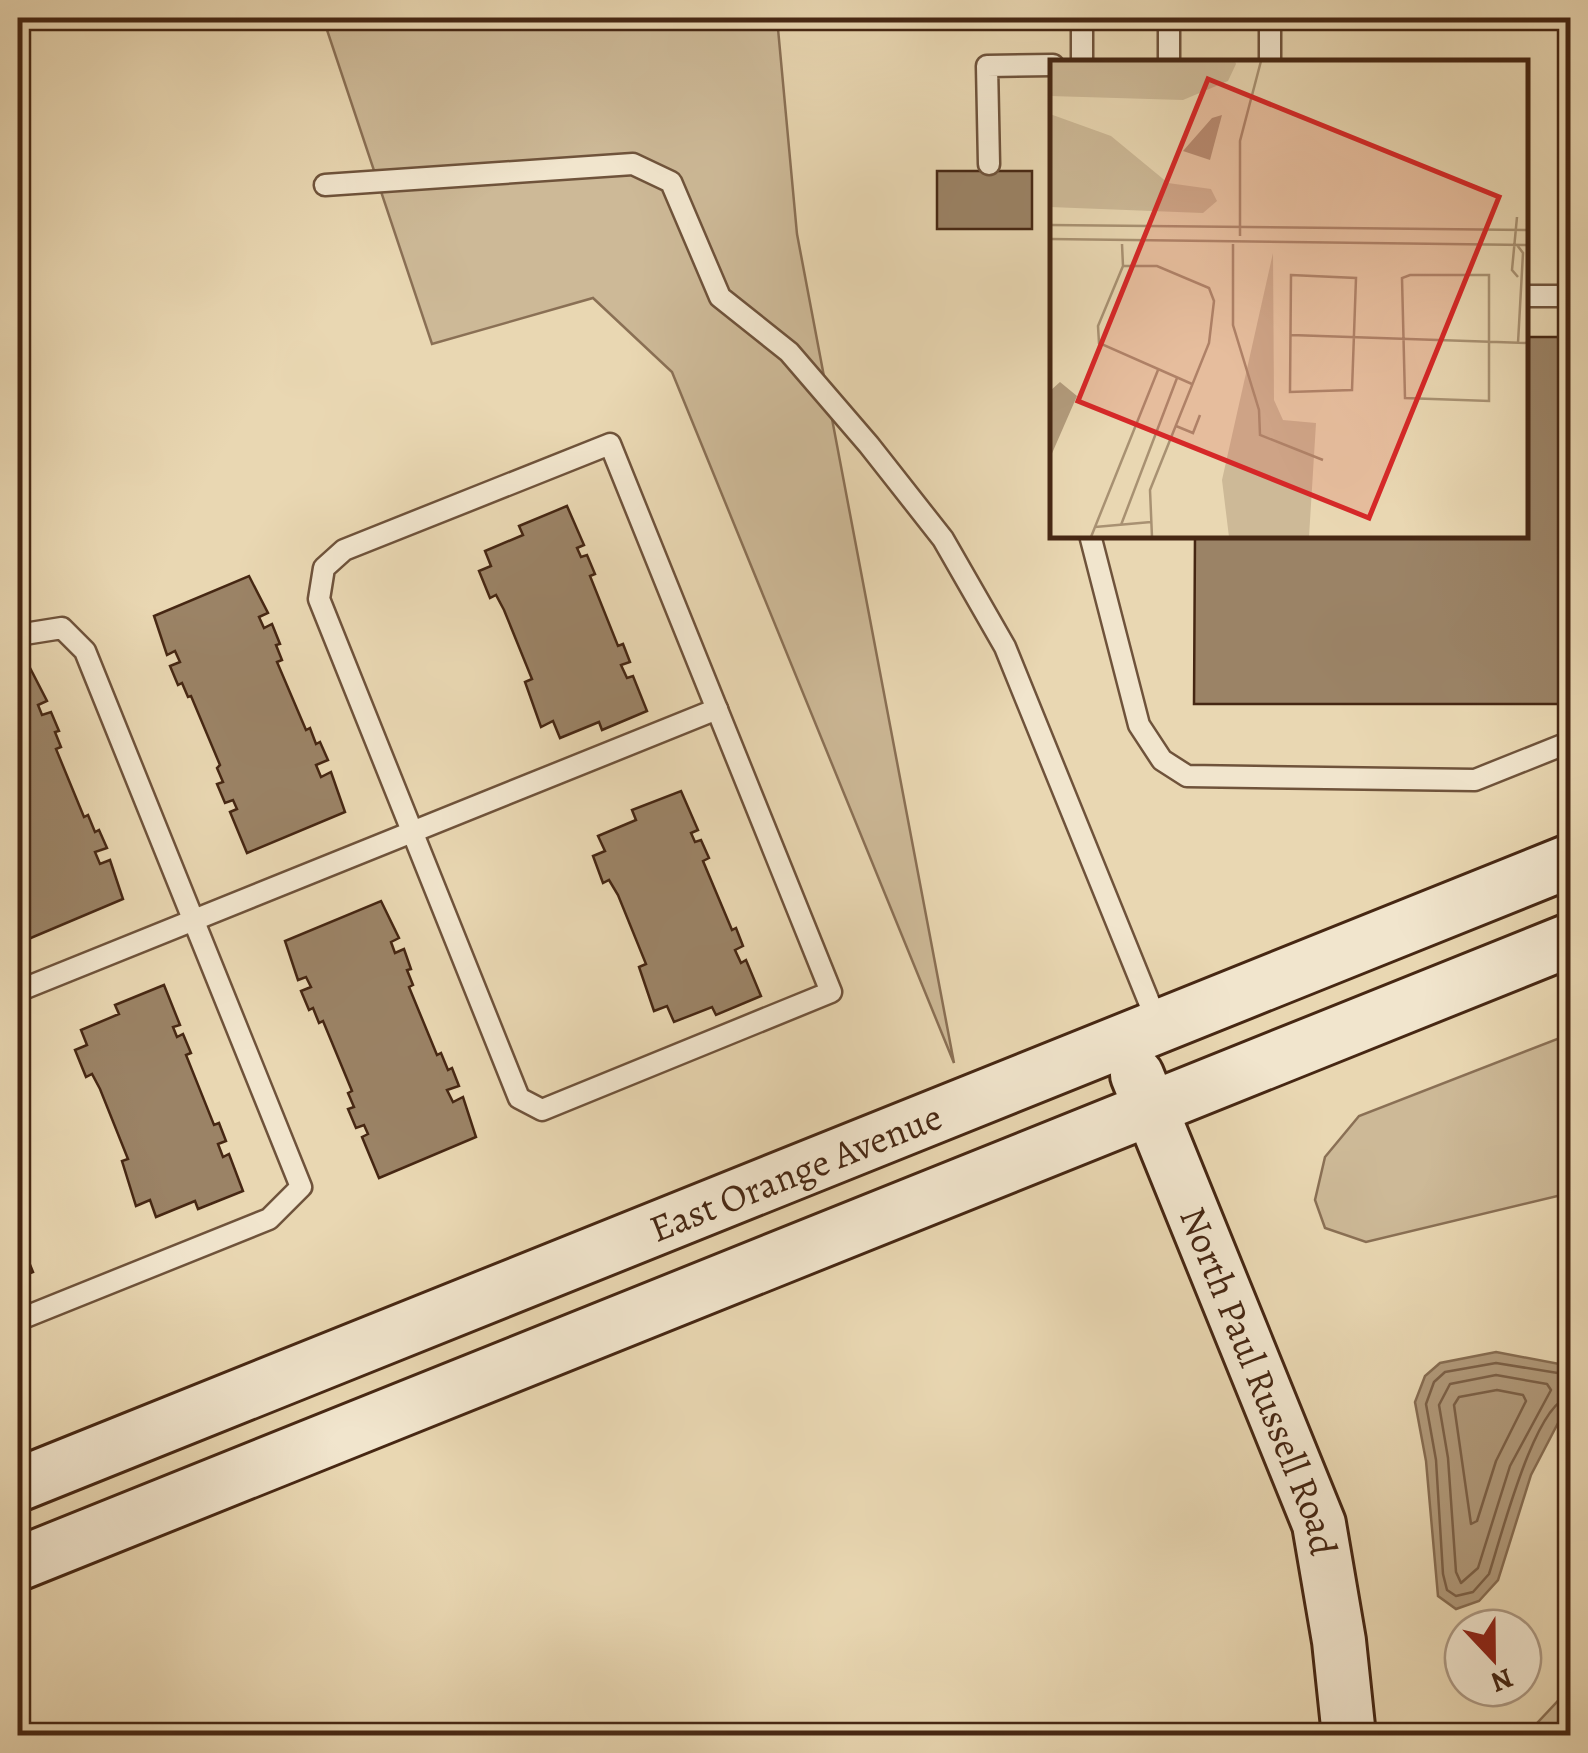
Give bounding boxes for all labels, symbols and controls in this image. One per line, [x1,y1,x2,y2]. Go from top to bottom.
inset map [1050,60,1528,538]
street label: East Orange Avenue [642,1090,949,1254]
street label: North Paul Russell Road [1167,1199,1350,1560]
north arrow [1443,1608,1543,1708]
text: N [1485,1659,1519,1702]

